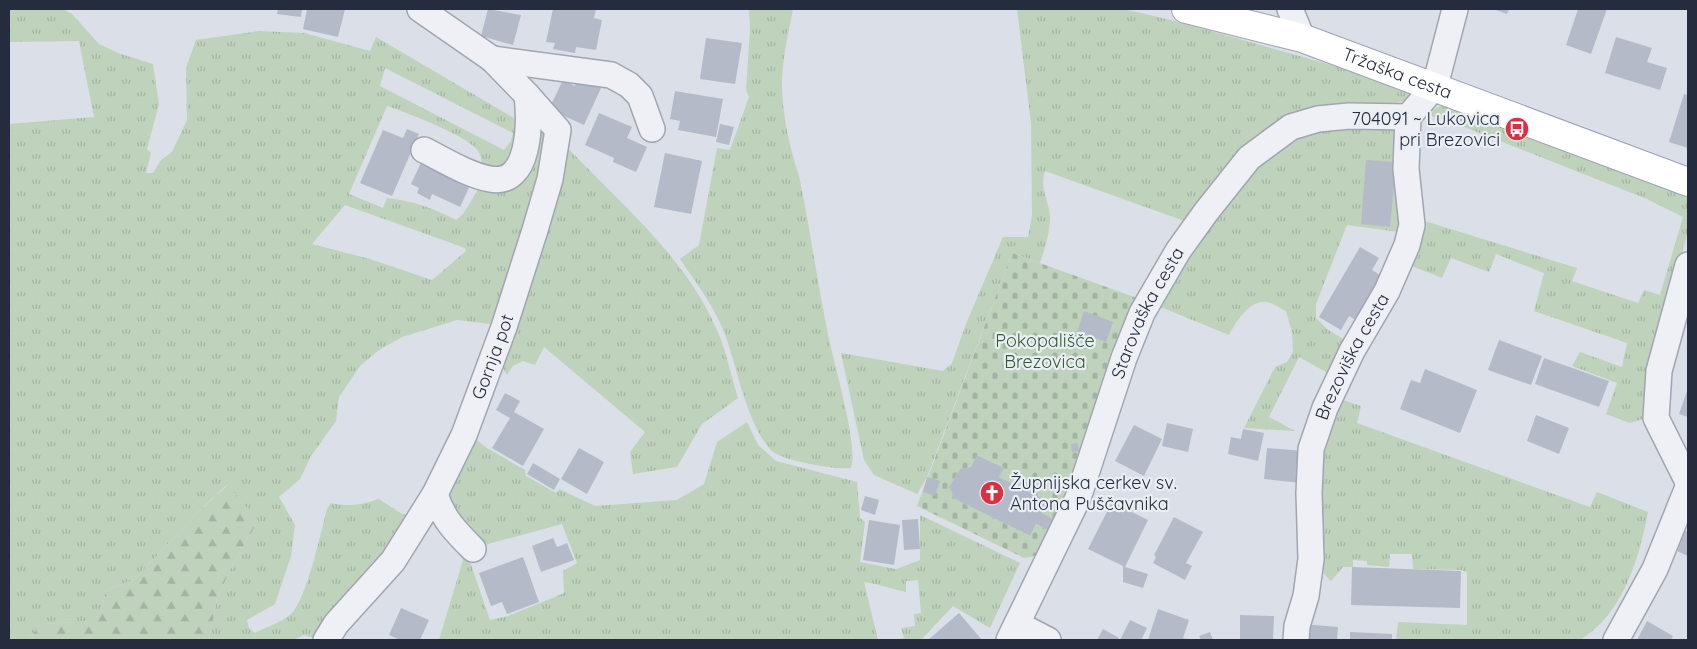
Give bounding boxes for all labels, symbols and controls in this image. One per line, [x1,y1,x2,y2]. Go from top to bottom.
street label: Tržaška cesta [1339,42,1455,104]
place label: 704091 ~ Lukovica pri Brezovici [1351,107,1500,151]
bus stop icon: 704091 ~ Lukovica pri Brezovici [1504,116,1530,142]
street label: Starovaška cesta [1106,243,1189,382]
street label: Brezoviška cesta [1310,289,1394,423]
street label: Gornja pot [466,311,518,403]
park label: Pokopališče Brezovica [995,329,1095,373]
place label: Župnijska cerkev sv. Antona Puščavnika [1010,471,1177,515]
church icon: Župnijska cerkev sv. Antona Puščavnika [979,480,1005,506]

